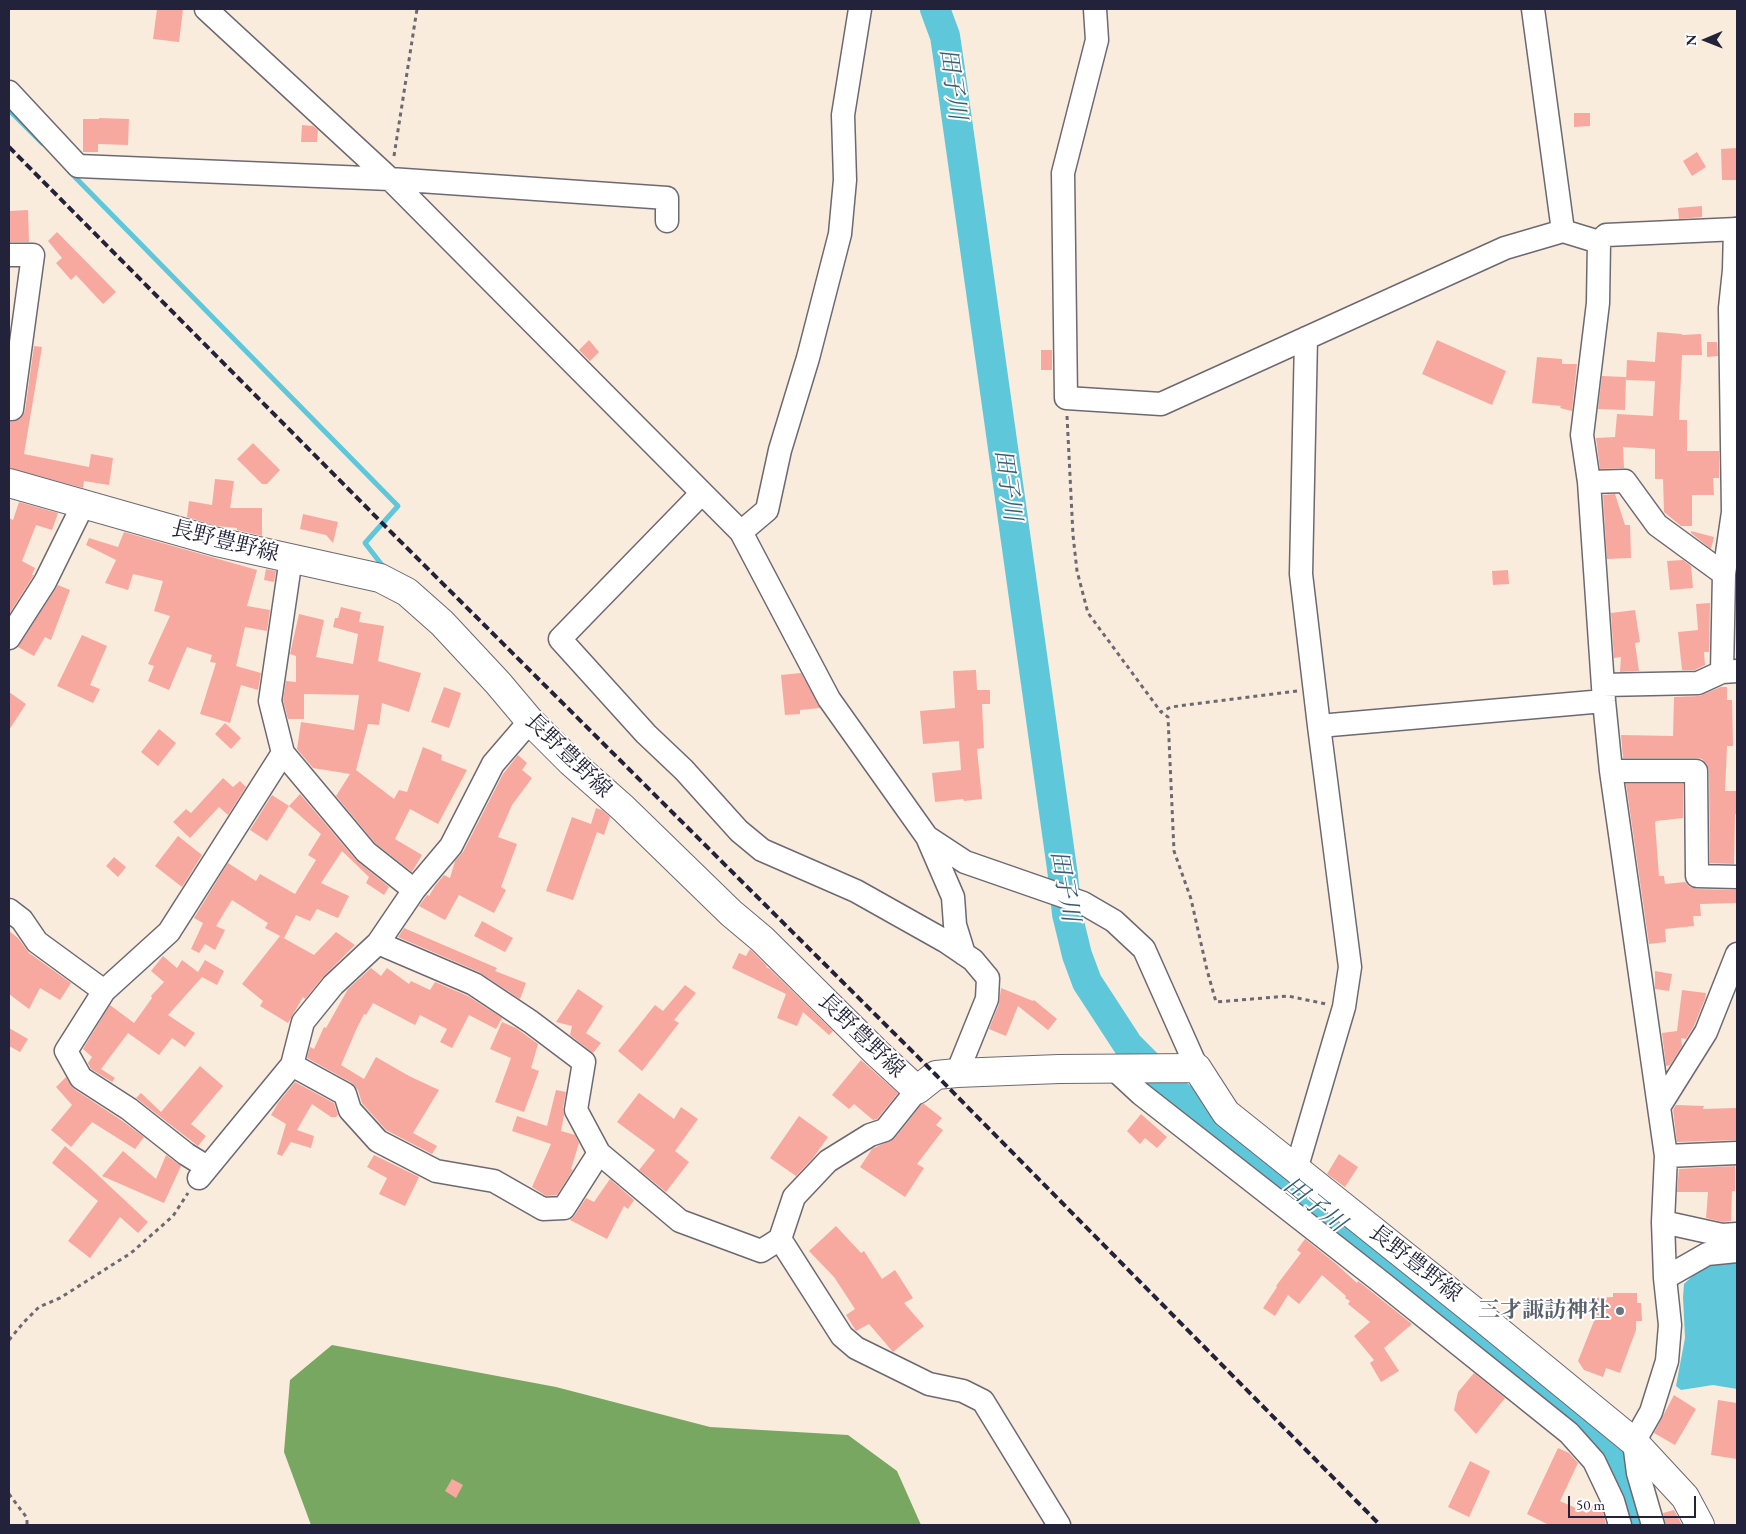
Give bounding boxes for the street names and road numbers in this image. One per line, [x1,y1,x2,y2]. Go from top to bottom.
street label: 長野豊野線 [168,516,282,568]
street label: 長野豊野線 [519,708,617,804]
street label: 長野豊野線 [812,988,910,1084]
street label: 長野豊野線 [1364,1220,1466,1308]

